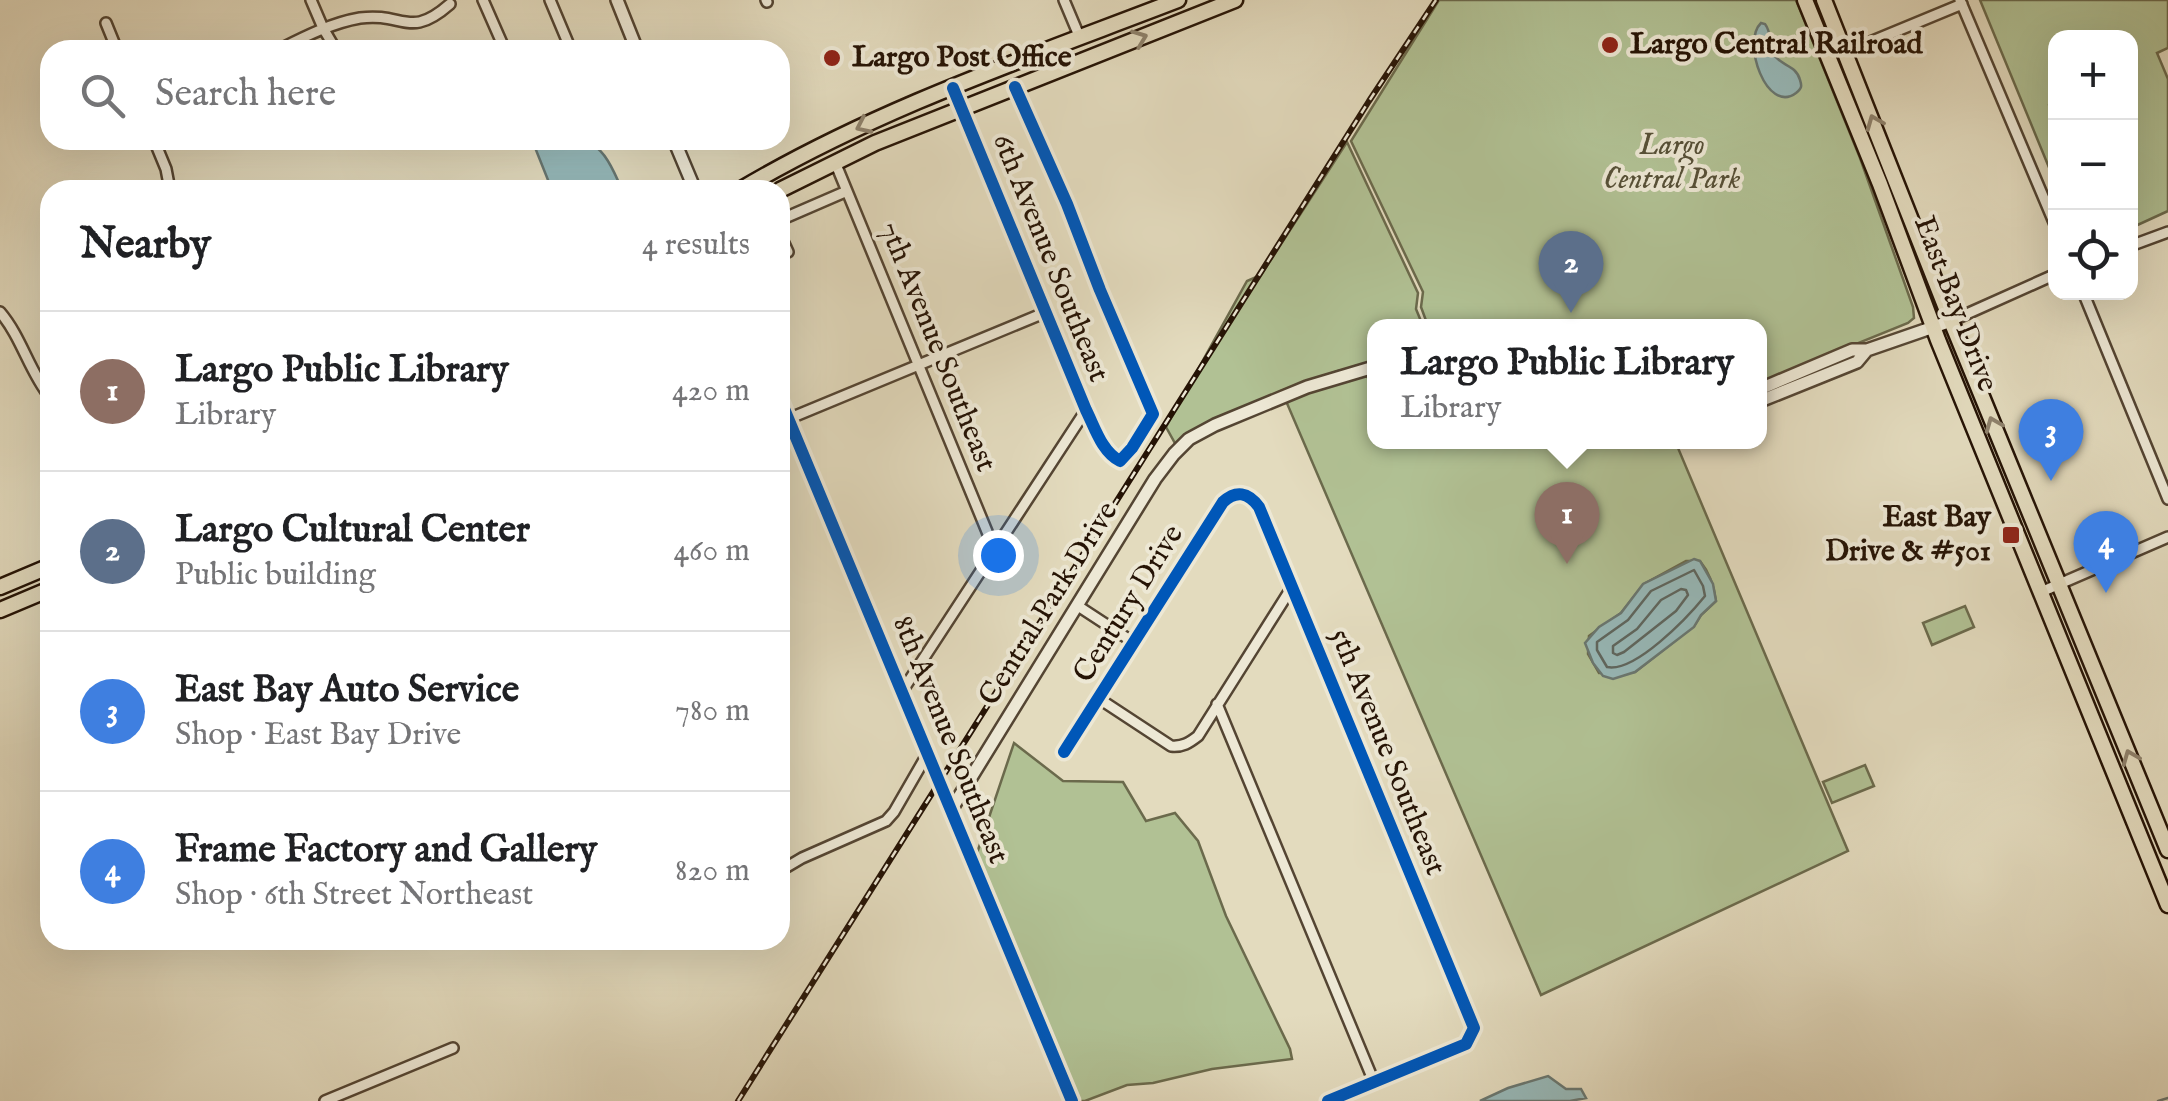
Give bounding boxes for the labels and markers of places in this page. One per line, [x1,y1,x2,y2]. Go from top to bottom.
place label: Largo Central Railroad [1630,26,1923,64]
marker: Largo Central Railroad [1599,34,1621,56]
place label: Largo Post Office [852,39,1072,77]
marker: Largo Post Office [821,47,843,69]
pin: 2 [1538,230,1604,313]
pin: 3 [2018,398,2084,481]
pin: 1 [1534,482,1600,564]
place label: East Bay Drive & #501 [1825,499,1992,571]
pin: 4 [2074,510,2138,593]
marker: East Bay Drive & #501 [2000,524,2022,546]

